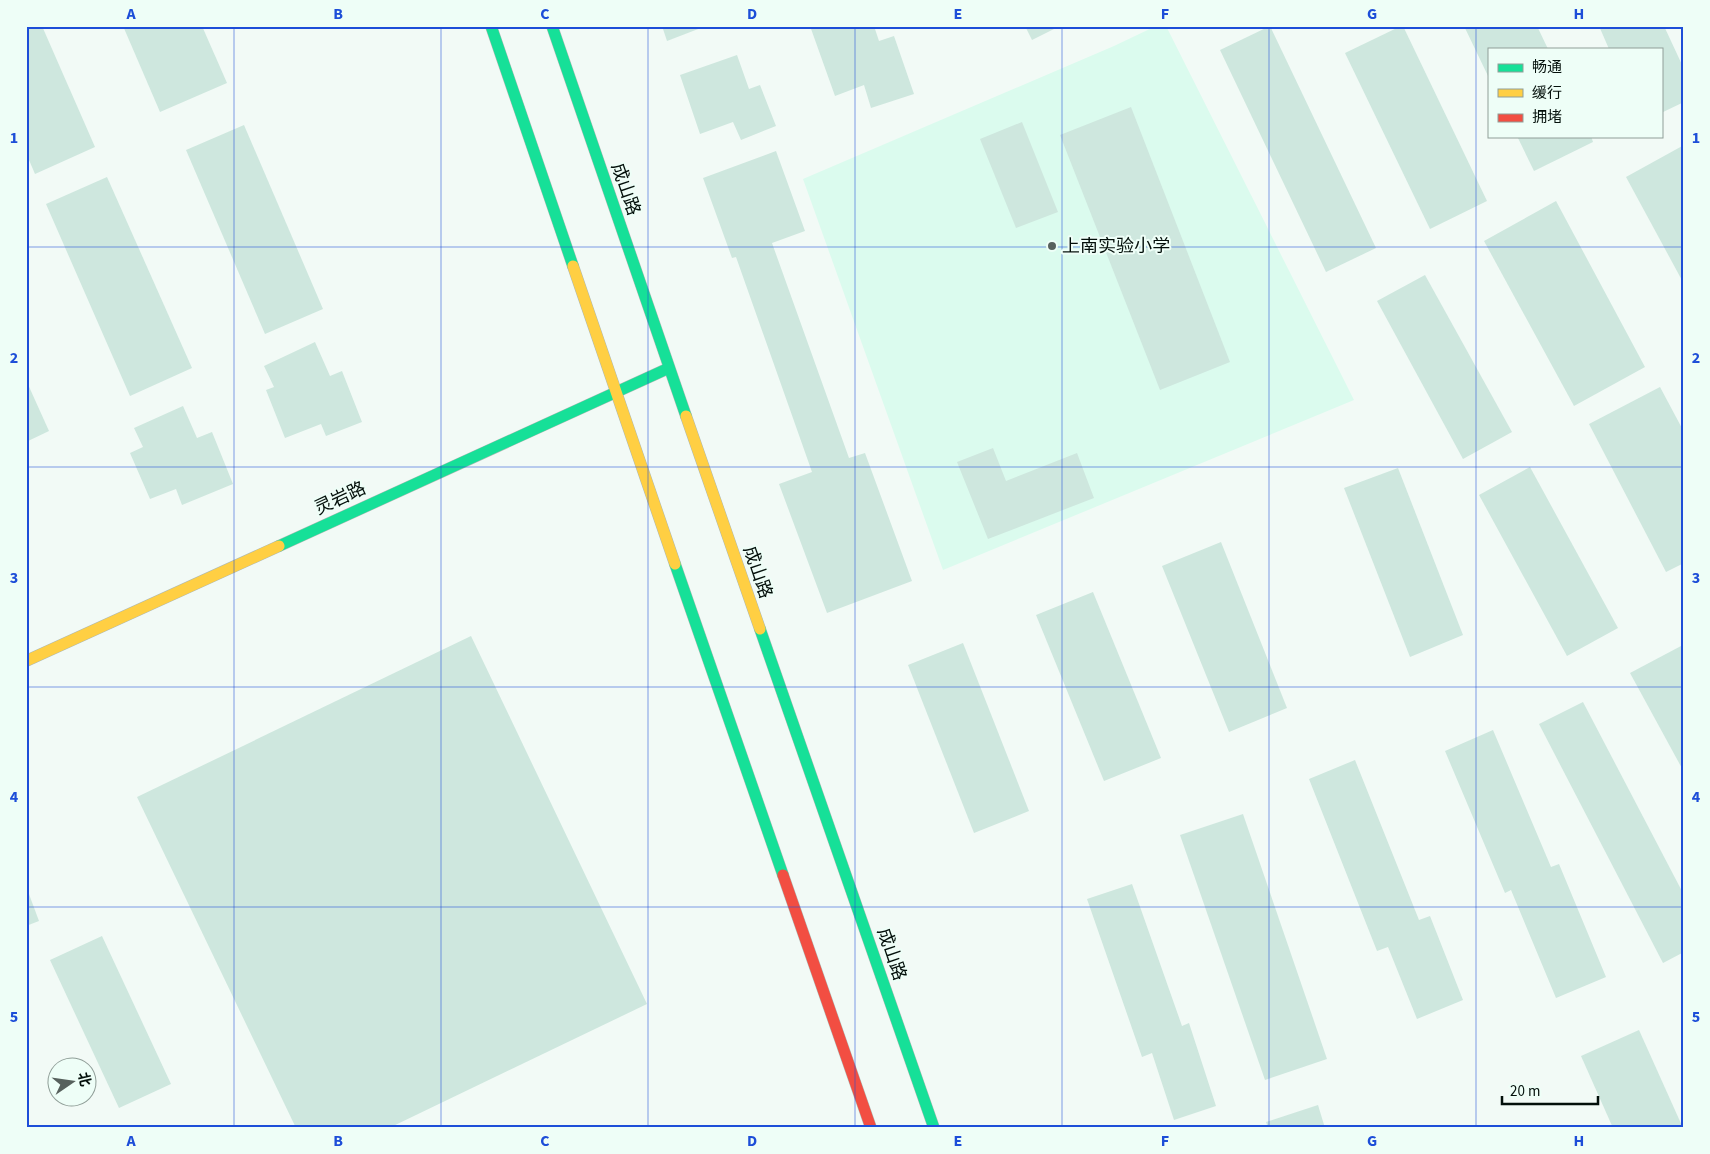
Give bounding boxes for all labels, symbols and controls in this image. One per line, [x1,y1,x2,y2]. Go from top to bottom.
text: A [125,3,136,25]
text: B [333,3,343,25]
text: C [540,3,550,25]
text: D [747,3,757,25]
text: E [954,3,962,25]
text: F [1161,3,1169,25]
text: G [1367,3,1377,25]
text: H [1574,3,1584,25]
legend [1488,48,1662,138]
text: 畅通 [1532,57,1562,78]
text: 缓行 [1532,83,1562,104]
text: 拥堵 [1532,107,1562,128]
text: 1 [10,127,18,149]
text: 1 [1692,127,1700,149]
street label: 成山路 [605,160,646,219]
place label: 上南实验小学 [1062,234,1170,259]
marker: 上南实验小学 [1046,240,1058,252]
text: 2 [10,347,18,369]
text: 2 [1692,347,1700,369]
street label: 灵岩路 [310,476,370,521]
street label: 成山路 [737,543,778,602]
text: 3 [10,567,18,589]
text: 3 [1692,567,1700,589]
text: 4 [10,786,19,808]
text: 4 [1692,786,1701,808]
street label: 成山路 [871,925,912,984]
text: 5 [10,1006,18,1028]
text: 5 [1692,1006,1700,1028]
north arrow [48,1056,98,1106]
text: 北 [72,1070,95,1088]
scale bar [1502,1074,1599,1106]
text: 20 m [1510,1081,1540,1102]
text: A [125,1130,136,1152]
text: B [333,1130,343,1152]
text: C [540,1130,550,1152]
text: D [747,1130,757,1152]
text: E [954,1130,962,1152]
text: F [1161,1130,1169,1152]
text: G [1367,1130,1377,1152]
text: H [1574,1130,1584,1152]

